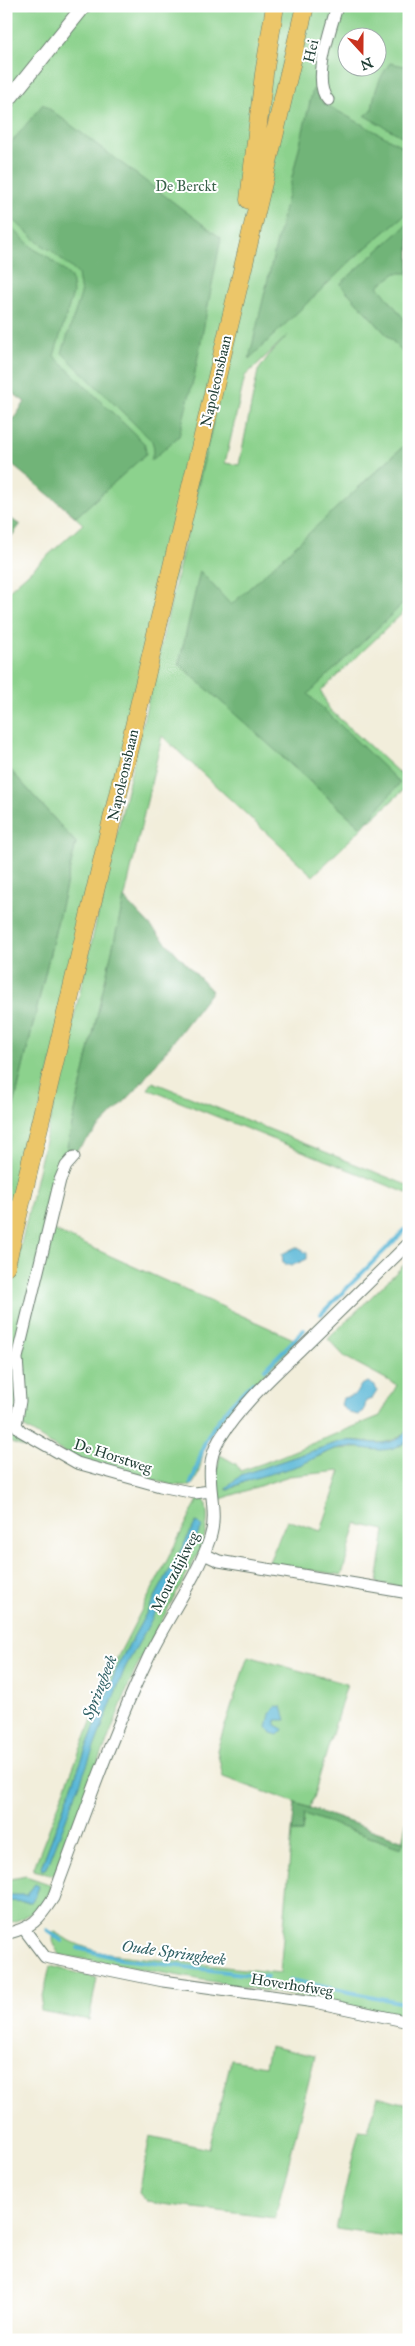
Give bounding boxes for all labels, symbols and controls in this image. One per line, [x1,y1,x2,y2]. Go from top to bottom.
north arrow [338,28,388,78]
street label: Hei [300,38,322,64]
text: N [358,54,375,74]
park label: De Berckt [155,177,217,195]
street label: Napoleonsbaan [197,333,235,429]
street label: Napoleonsbaan [104,727,142,823]
street label: De Horstweg [72,1435,155,1477]
street label: Moutzdijkweg [147,1528,204,1615]
water label: Springbeek [78,1652,122,1723]
water label: Oude Springbeek [121,1936,227,1970]
street label: Hoverhofweg [250,1970,335,2001]

